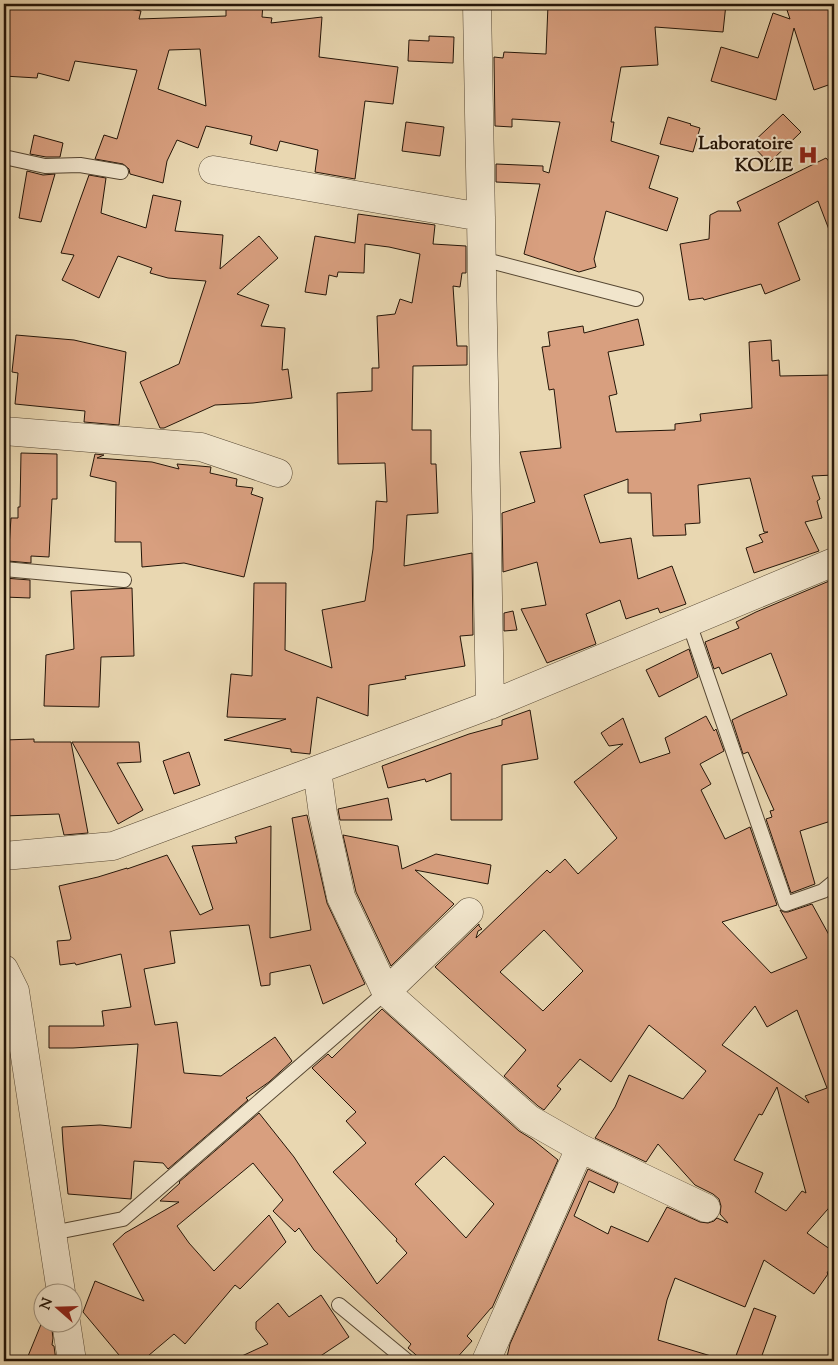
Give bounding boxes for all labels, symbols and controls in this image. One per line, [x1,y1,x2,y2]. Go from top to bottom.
place label: Laboratoire KOLIE [698,131,794,180]
hospital icon: Laboratoire KOLIE [797,144,819,166]
north arrow [32,1282,82,1332]
text: N [36,1296,59,1313]

